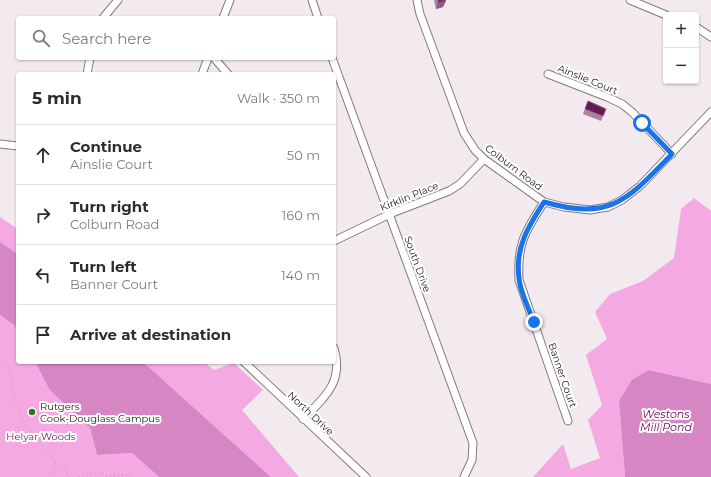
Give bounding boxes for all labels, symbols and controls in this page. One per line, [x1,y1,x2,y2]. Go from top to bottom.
map controls [663,12,699,84]
button: + [663,12,699,48]
search box [16,16,336,60]
icon: search [30,27,52,49]
text: Search here [62,29,151,48]
button: − [663,48,699,84]
street label: Ainslie Court [556,62,620,97]
text: 5 min [32,88,82,108]
text: Walk · 350 m [237,90,320,106]
route start [633,114,651,132]
text: Continue [70,137,142,156]
street label: Colburn Road [482,142,545,193]
icon: ahead [32,144,54,166]
text: 50 m [287,147,320,163]
text: Ainslie Court [70,156,153,172]
street label: Kirklin Place [378,179,440,214]
text: Turn right [70,197,149,216]
icon: right [32,204,54,226]
text: 160 m [282,207,320,223]
text: Colburn Road [70,216,159,232]
street label: South Drive [401,234,434,294]
text: Turn left [70,257,137,276]
icon: left [32,264,54,286]
text: 140 m [281,267,320,283]
text: Banner Court [70,276,158,292]
route end [525,313,543,331]
icon: arrive [32,324,54,346]
text: Arrive at destination [70,325,231,344]
street label: Banner Court [545,341,580,409]
street label: North Drive [285,389,336,438]
place label: Rutgers Cook-Douglass Campus [40,400,160,425]
marker: Rutgers Cook-Douglass Campus [27,407,37,417]
water label: Westons Mill Pond [640,407,692,434]
park label: Helyar Woods [6,430,76,443]

